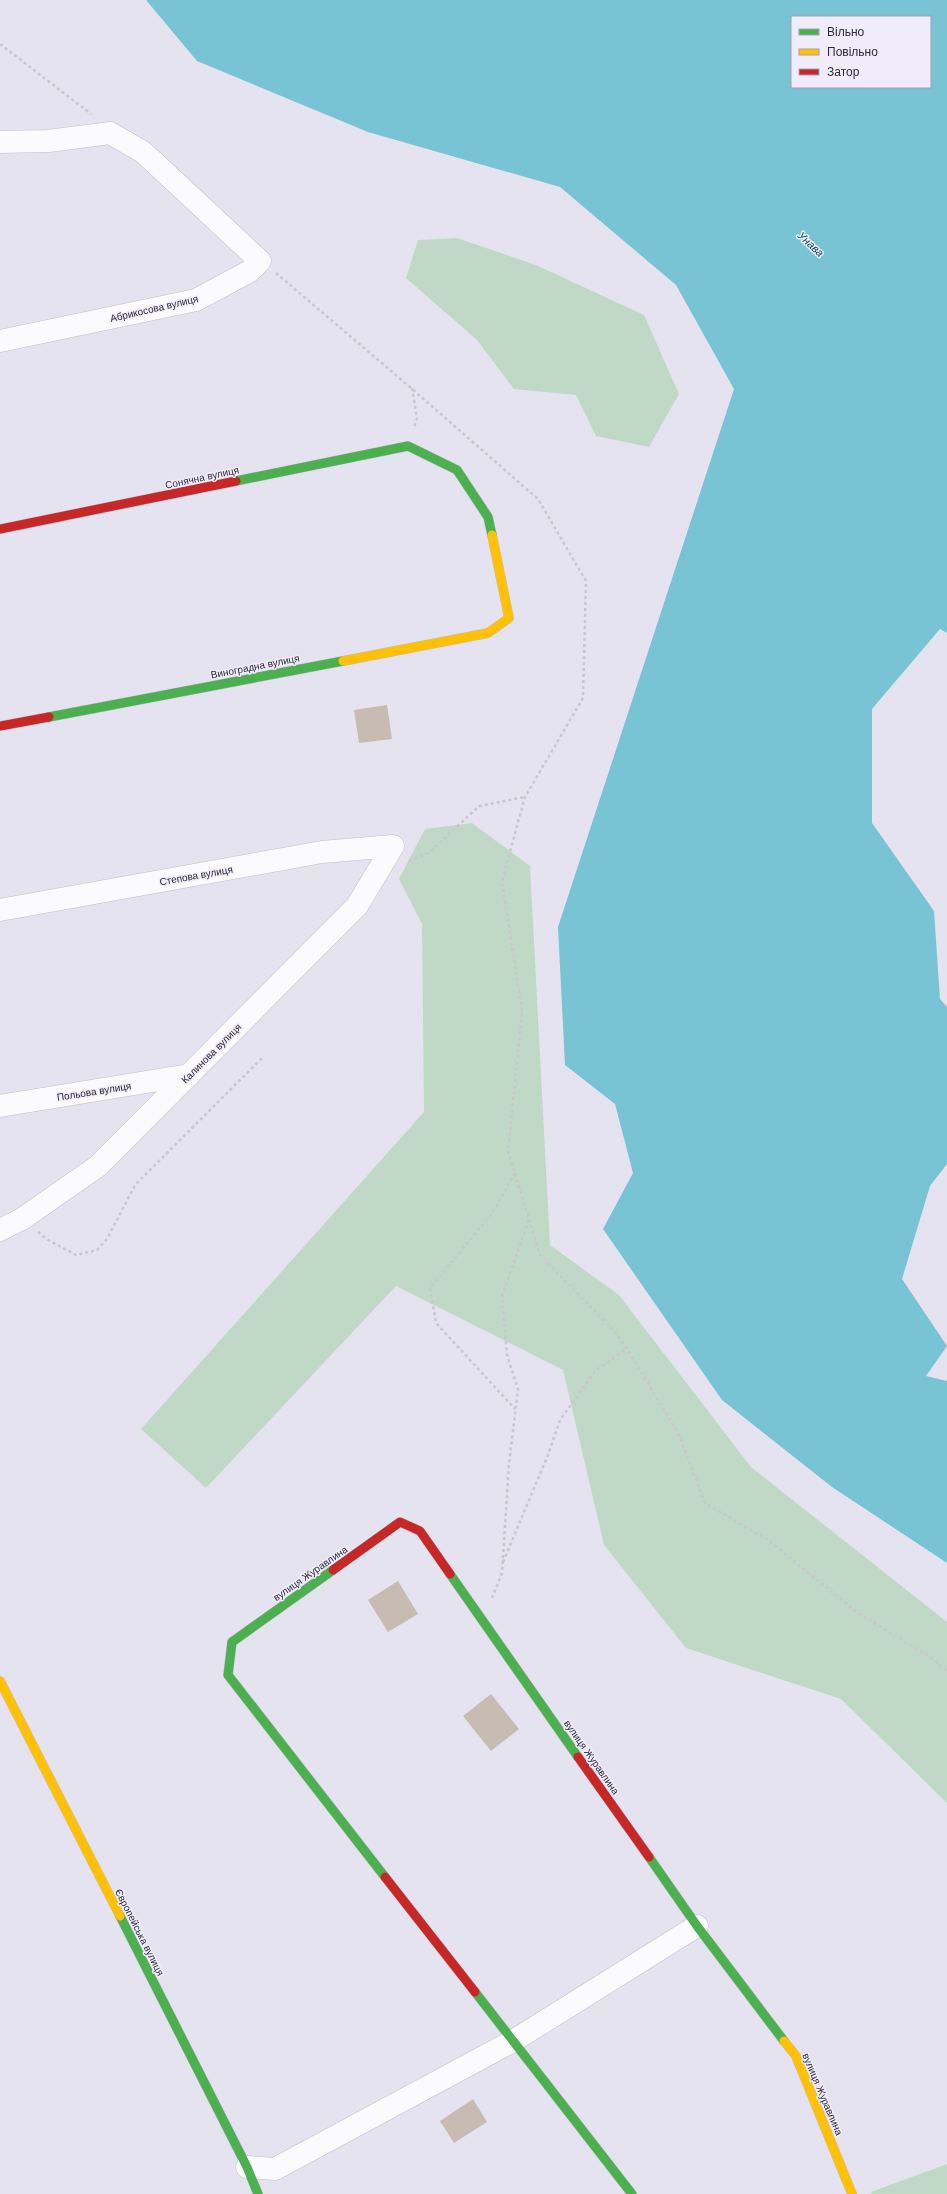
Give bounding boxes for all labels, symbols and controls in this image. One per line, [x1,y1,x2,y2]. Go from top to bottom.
legend [791,16,931,88]
text: Вільно [827,25,865,39]
text: Повільно [827,45,878,59]
text: Затор [827,65,860,79]
water label: Унава [795,228,826,259]
street label: Абрикосова вулиця [109,293,199,324]
street label: Сонячна вулиця [164,464,240,491]
street label: Виноградна вулиця [210,652,300,681]
street label: Степова вулиця [159,864,234,887]
street label: Калинова вулиця [179,1021,243,1085]
street label: Польова вулиця [56,1080,132,1103]
street label: вулиця Журавлина [271,1543,350,1603]
street label: вулиця Журавлина [562,1718,622,1797]
street label: Європейська вулиця [113,1887,166,1977]
street label: вулиця Журавлина [800,2052,845,2137]

